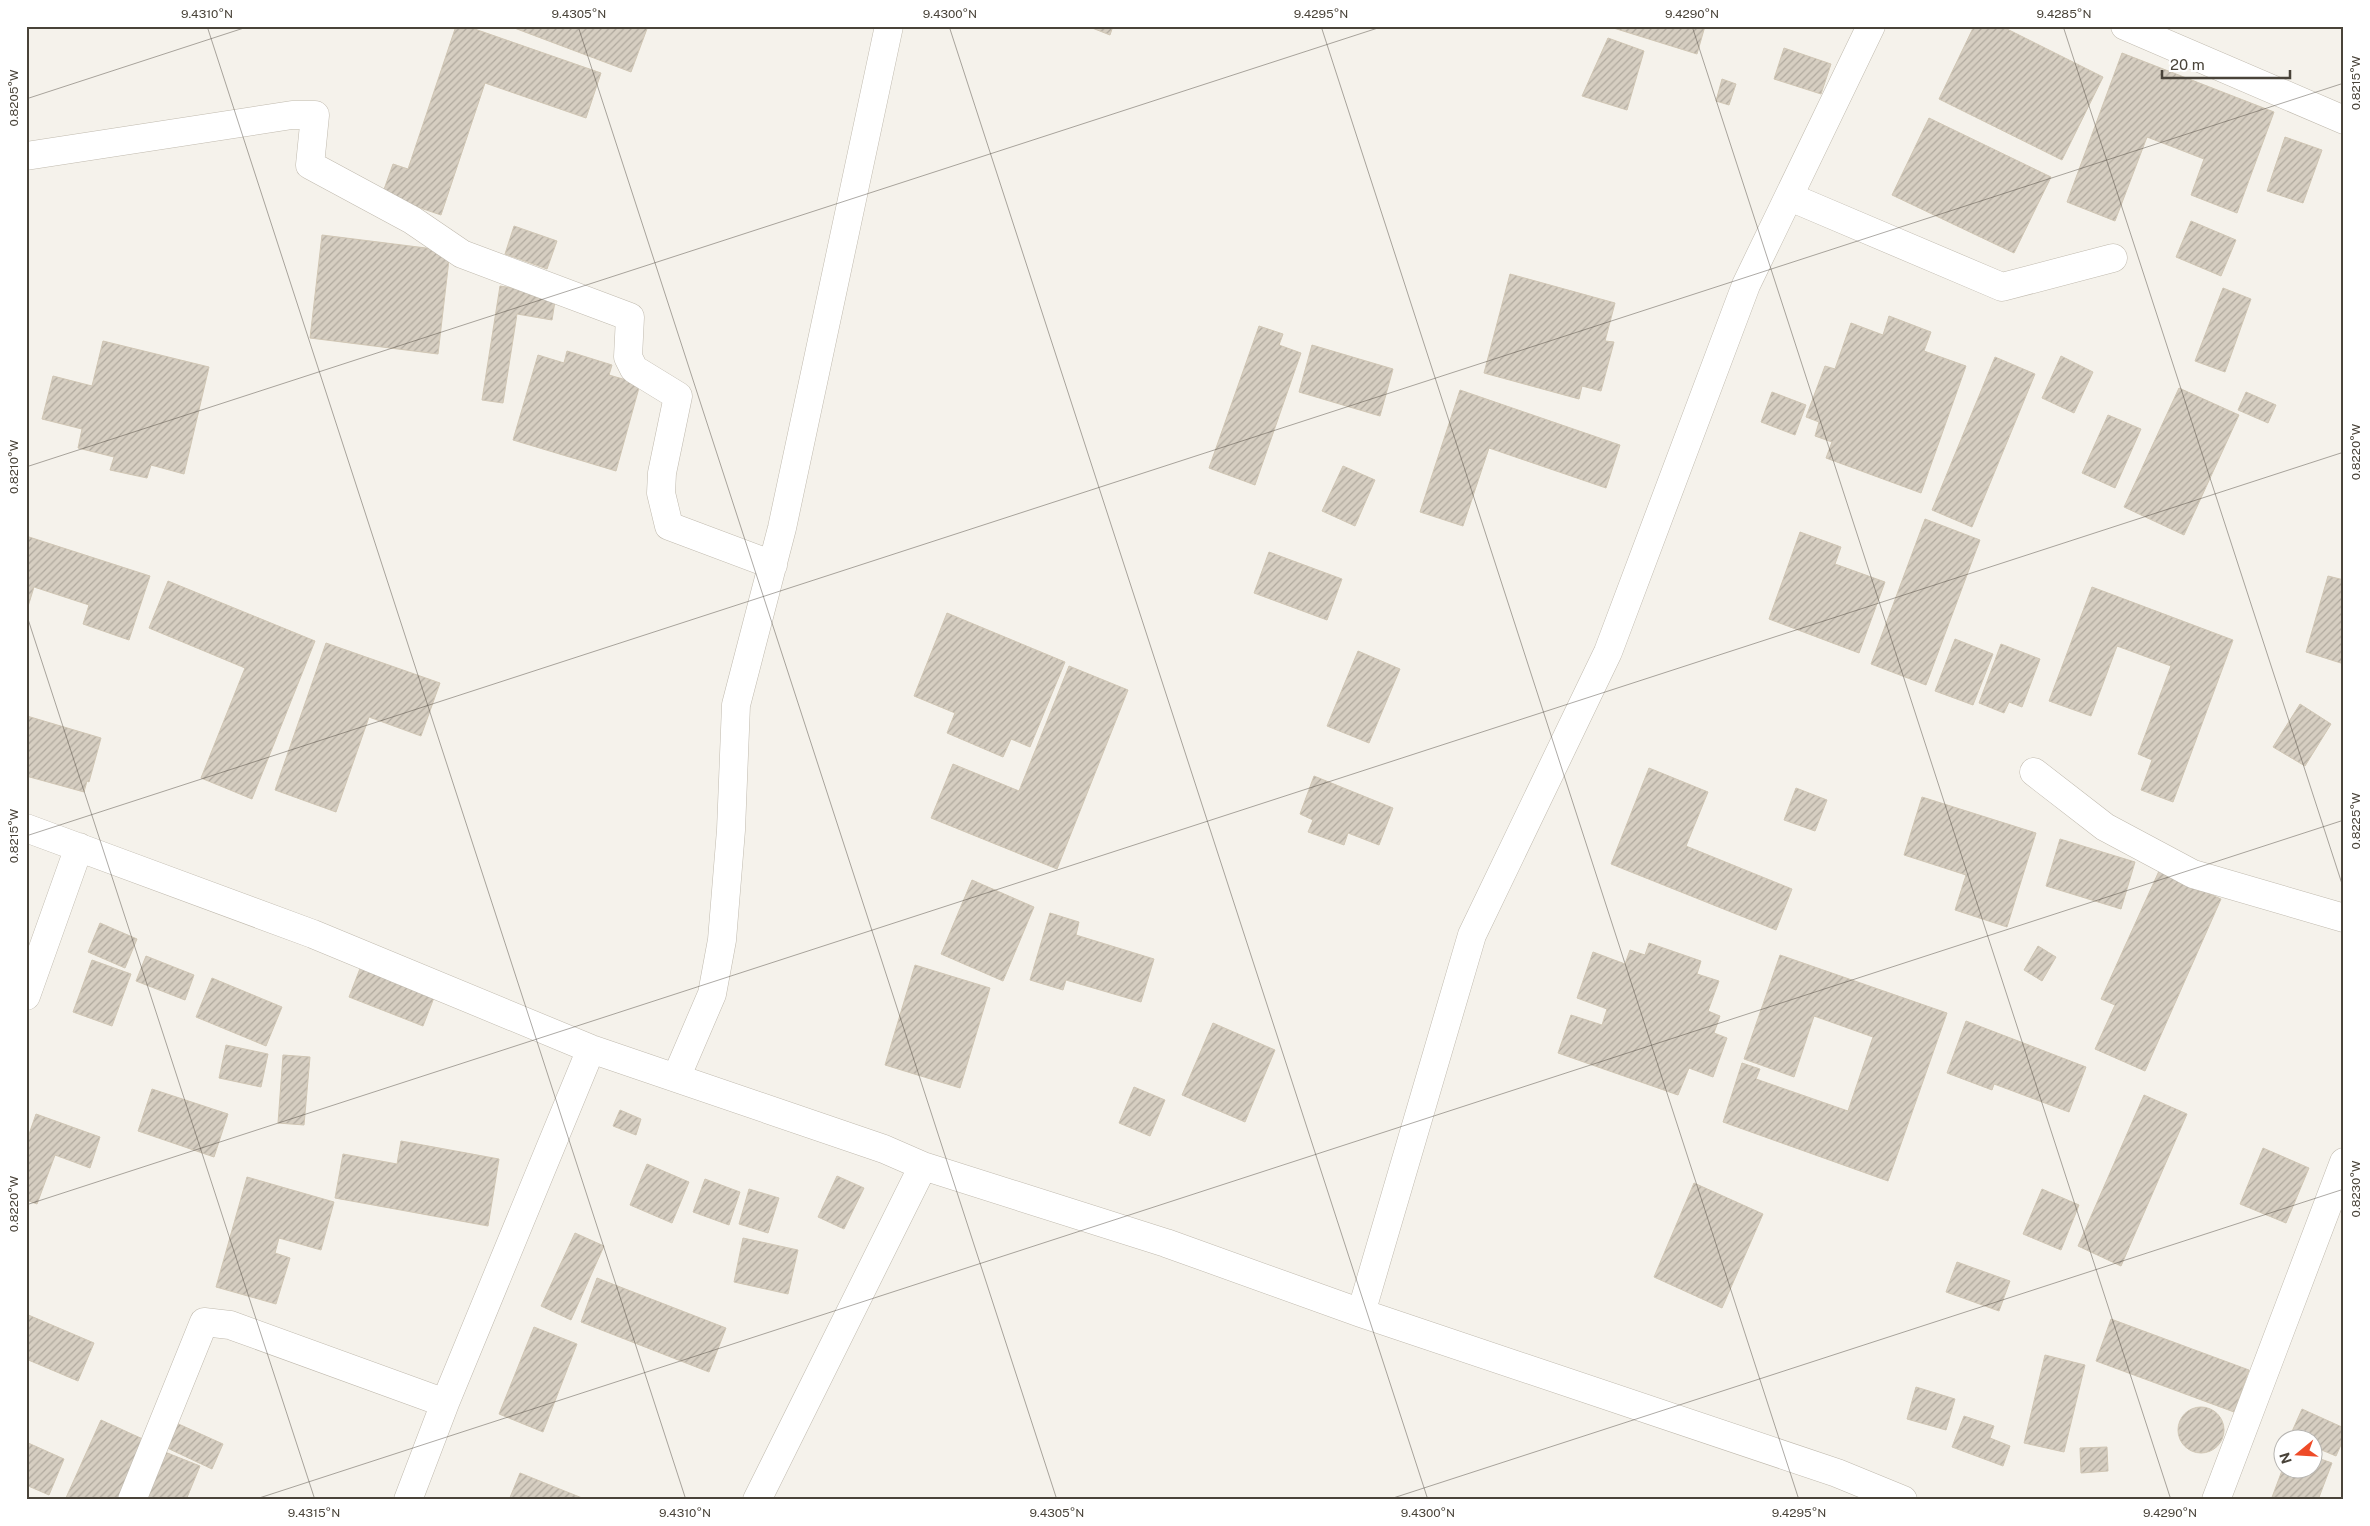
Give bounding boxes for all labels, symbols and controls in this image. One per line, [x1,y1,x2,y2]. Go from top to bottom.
text: 9.4310°N [181,7,233,21]
text: 9.4305°N [552,7,606,21]
text: 9.4300°N [923,7,977,21]
text: 9.4295°N [1294,7,1348,21]
text: 9.4290°N [1665,7,1719,21]
text: 9.4285°N [2037,7,2091,21]
scale bar [2162,48,2290,80]
text: 0.8215°W [2349,55,2363,110]
text: 20 m [2170,56,2205,73]
text: 0.8205°W [7,69,21,127]
text: 0.8220°W [2349,423,2363,480]
text: 0.8210°W [7,439,21,494]
text: 0.8225°W [2349,792,2363,849]
text: 0.8215°W [7,808,21,863]
text: 0.8230°W [2349,1160,2363,1217]
text: 0.8220°W [7,1175,21,1232]
north arrow [2272,1428,2322,1478]
text: N [2276,1450,2295,1466]
text: 9.4315°N [288,1506,340,1520]
text: 9.4310°N [659,1506,711,1520]
text: 9.4305°N [1030,1506,1084,1520]
text: 9.4300°N [1401,1506,1455,1520]
text: 9.4295°N [1772,1506,1826,1520]
text: 9.4290°N [2143,1506,2197,1520]

